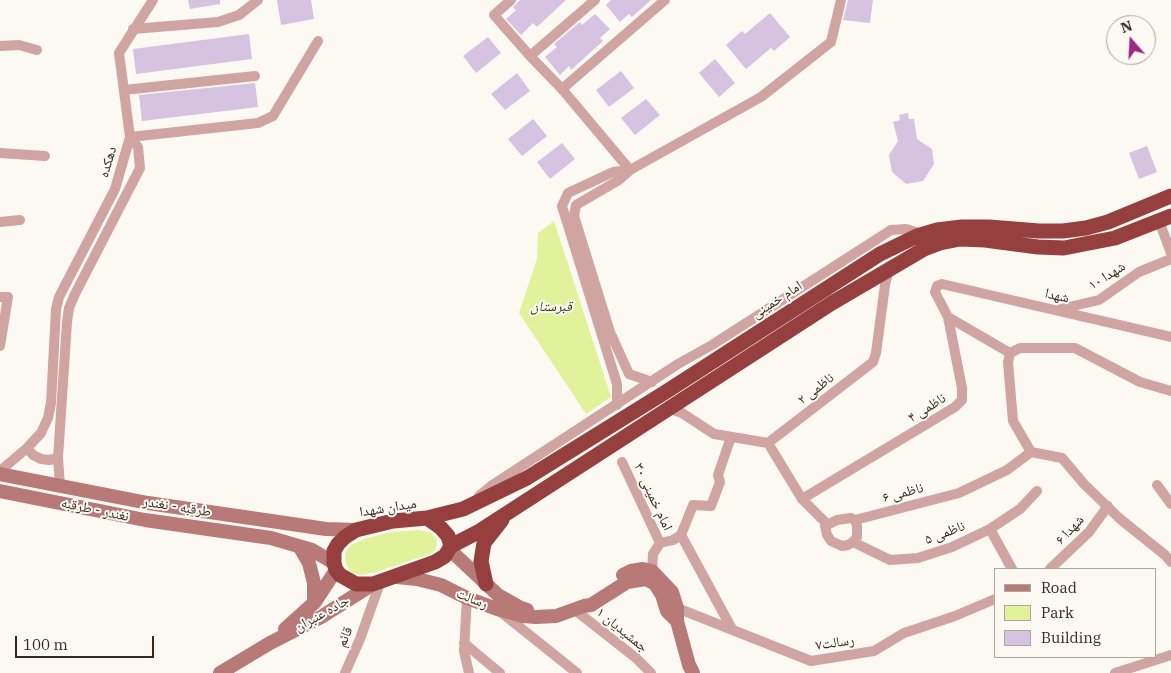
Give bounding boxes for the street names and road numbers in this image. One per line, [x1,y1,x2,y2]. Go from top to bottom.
street label: دهکده [96,144,120,180]
street label: شهدا ۱۰ [1085,258,1129,294]
street label: امام خمینی [749,277,805,323]
street label: شهدا [1043,285,1071,307]
street label: ناظمی ۲ [794,370,838,408]
street label: ناظمی ۴ [905,390,949,426]
street label: امام خمینی ۳۰ [630,461,676,533]
street label: ناظمی ۶ [881,480,925,506]
street label: طرقبه - نغندر [142,493,212,521]
street label: نغندر - طرقبه [60,495,130,525]
street label: میدان شهدا [358,495,418,521]
street label: شهدا ۶ [1052,512,1088,548]
street label: ناظمی ۵ [923,518,967,548]
street label: رسالت [454,585,490,613]
street label: جاده عنبران [292,592,352,636]
street label: جمشیدیان ۱ [593,604,651,656]
street label: قائم [333,624,357,650]
street label: رسالت۷ [815,632,855,654]

